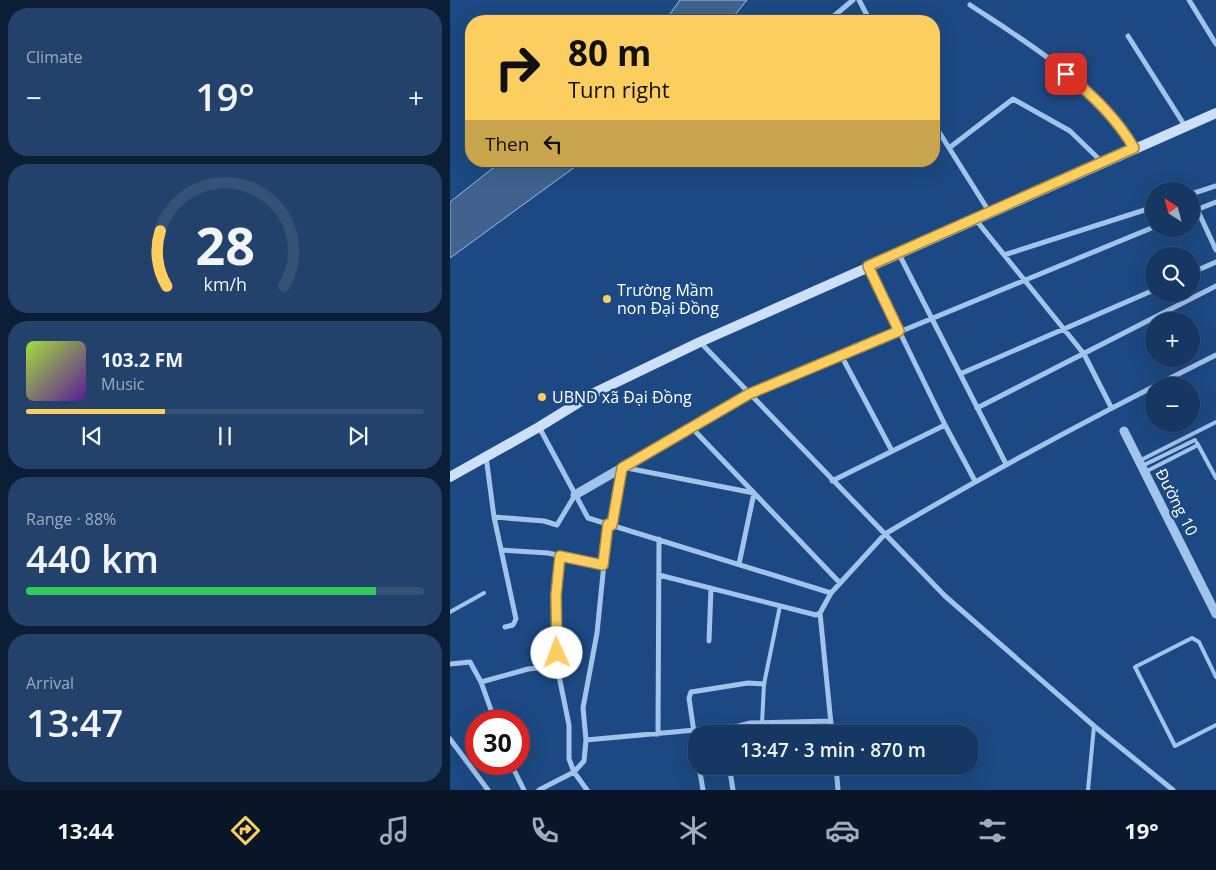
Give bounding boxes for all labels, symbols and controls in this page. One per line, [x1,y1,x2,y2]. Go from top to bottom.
text: 80 m [568,29,651,76]
icon: right [485,35,550,100]
text: Climate [26,46,83,68]
pin [1045,53,1087,95]
icon: arrive [1052,60,1080,88]
text: 19° [195,70,255,122]
text: Turn right [568,74,670,104]
text: − [26,78,42,116]
text: + [408,78,424,116]
icon: left [539,130,567,158]
text: Then [485,131,529,157]
north arrow [1145,182,1200,238]
map controls [1145,182,1200,432]
text: 28 [195,209,255,280]
button: search [1145,247,1200,302]
text: km/h [203,272,247,296]
place label: Trường Mầm non Đại Đồng [617,279,719,319]
marker: Trường Mầm non Đại Đồng [601,293,613,305]
button: + [1145,312,1200,367]
text: 103.2 FM [101,347,183,373]
text: Music [101,373,145,395]
button: − [1145,377,1200,432]
place label: UBND xã Đại Đồng [552,386,692,408]
marker: UBND xã Đại Đồng [536,391,548,403]
icon: previous [78,422,106,450]
icon: pause [211,422,239,450]
icon: next [344,422,372,450]
street label: Đường 10 [1151,465,1203,539]
text: Range · 88% [26,508,116,530]
text: 440 km [26,532,159,584]
position arrow [530,626,582,678]
text: Arrival [26,672,74,694]
text: 13:47 [26,696,123,748]
speed limit sign: 30 [465,710,530,775]
text: 13:47 · 3 min · 870 m [740,737,926,763]
icon: directions [228,813,263,848]
icon: music [377,813,412,848]
icon: phone [527,813,562,848]
icon: climate [676,813,711,848]
icon: car [825,813,860,848]
icon: filters [975,813,1010,848]
text: 13:44 [57,815,114,845]
text: 19° [1124,815,1159,845]

